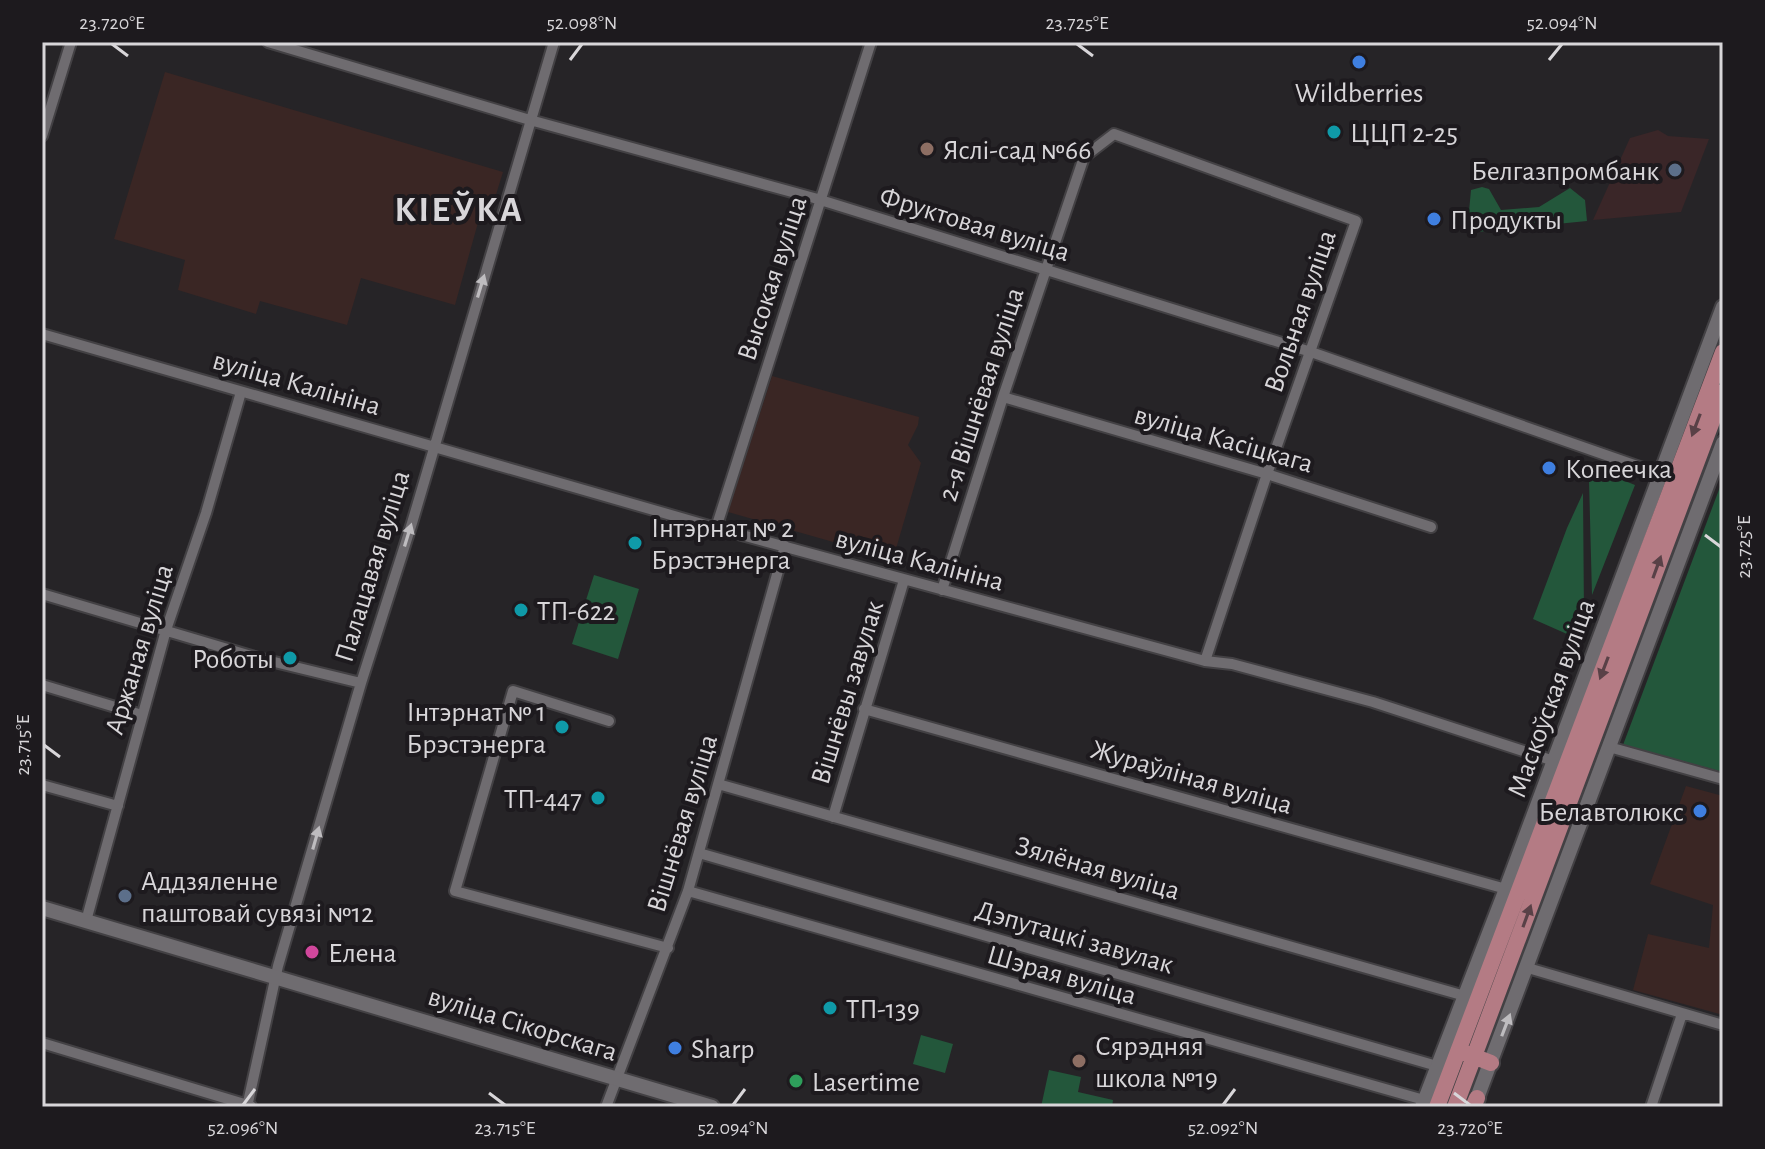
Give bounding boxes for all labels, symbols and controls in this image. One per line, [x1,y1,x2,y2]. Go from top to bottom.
text: 23.720°E [79,13,145,33]
text: 52.098°N [547,13,618,33]
text: 23.725°E [1045,13,1109,33]
text: 52.094°N [1526,13,1598,33]
marker: Wildberries [1350,53,1368,71]
place label: Wildberries [1295,80,1423,108]
place label: ЦЦП 2-25 [1350,120,1458,148]
marker: ЦЦП 2-25 [1325,123,1343,141]
place label: Яслі-сад №66 [943,137,1091,165]
marker: Яслі-сад №66 [918,140,936,158]
place label: Белгазпромбанк [1471,158,1659,186]
marker: Белгазпромбанк [1666,161,1684,179]
street label: Фруктовая вуліца [876,183,1073,267]
district label: КІЕЎКА [394,190,524,228]
street label: Высокая вуліца [733,193,813,364]
place label: Продукты [1450,207,1562,235]
marker: Продукты [1425,210,1443,228]
street label: Вольная вуліца [1260,227,1342,397]
one-way arrow [475,273,488,297]
street label: 2-я Вішнёвая вуліца [934,284,1030,505]
street label: вуліца Калініна [209,347,384,421]
street label: вуліца Касіцкага [1131,401,1316,479]
one-way arrow [1689,413,1701,437]
place label: Копеечка [1565,456,1672,484]
marker: Копеечка [1540,459,1558,477]
street label: Палацавая вуліца [330,467,415,666]
place label: Інтэрнат № 2 Брэстэнерга [651,515,794,575]
text: 23.725°E [1734,515,1754,579]
one-way arrow [402,523,415,547]
street label: вуліца Калініна [832,525,1007,597]
marker: Інтэрнат № 2 Брэстэнерга [626,534,644,552]
one-way arrow [1652,555,1664,579]
street label: Аржаная вуліца [101,561,179,738]
street label: Маскоўская вуліца [1503,596,1601,802]
street label: Вішнёвы завулак [807,597,889,788]
place label: ТП-622 [537,598,615,626]
marker: ТП-622 [512,601,530,619]
place label: Роботы [192,646,274,674]
marker: Роботы [281,649,299,667]
one-way arrow [1597,656,1610,680]
place label: Інтэрнат № 1 Брэстэнерга [406,699,546,759]
text: 23.715°E [13,714,33,776]
marker: Інтэрнат № 1 Брэстэнерга [553,718,571,736]
street label: Вішнёвая вуліца [643,731,723,916]
street label: Жураўліная вуліца [1087,736,1296,820]
place label: ТП-447 [504,786,582,814]
marker: ТП-447 [589,789,607,807]
place label: Белавтолюкс [1538,799,1684,827]
marker: Белавтолюкс [1691,802,1709,820]
one-way arrow [310,825,323,849]
street label: Зялёная вуліца [1012,832,1183,906]
place label: Аддзяленне паштовай сувязі №12 [141,868,374,928]
marker: Аддзяленне паштовай сувязі №12 [116,887,134,905]
street label: Дэпутацкі завулак [972,896,1177,980]
one-way arrow [1521,903,1534,927]
place label: Елена [328,940,397,968]
street label: Шэрая вуліца [984,941,1140,1011]
marker: Елена [303,943,321,961]
street label: вуліца Сікорскага [424,983,621,1067]
place label: ТП-139 [846,996,920,1024]
marker: ТП-139 [821,999,839,1017]
one-way arrow [1500,1013,1513,1037]
place label: Сярэдняя школа №19 [1095,1033,1218,1093]
place label: Sharp [691,1036,754,1064]
marker: Sharp [666,1039,684,1057]
marker: Сярэдняя школа №19 [1070,1052,1088,1070]
place label: Lasertime [812,1069,920,1097]
marker: Lasertime [787,1072,805,1090]
text: 52.096°N [208,1118,278,1138]
text: 23.715°E [475,1118,536,1138]
text: 52.094°N [697,1118,769,1138]
text: 52.092°N [1188,1118,1258,1138]
text: 23.720°E [1437,1118,1503,1138]

